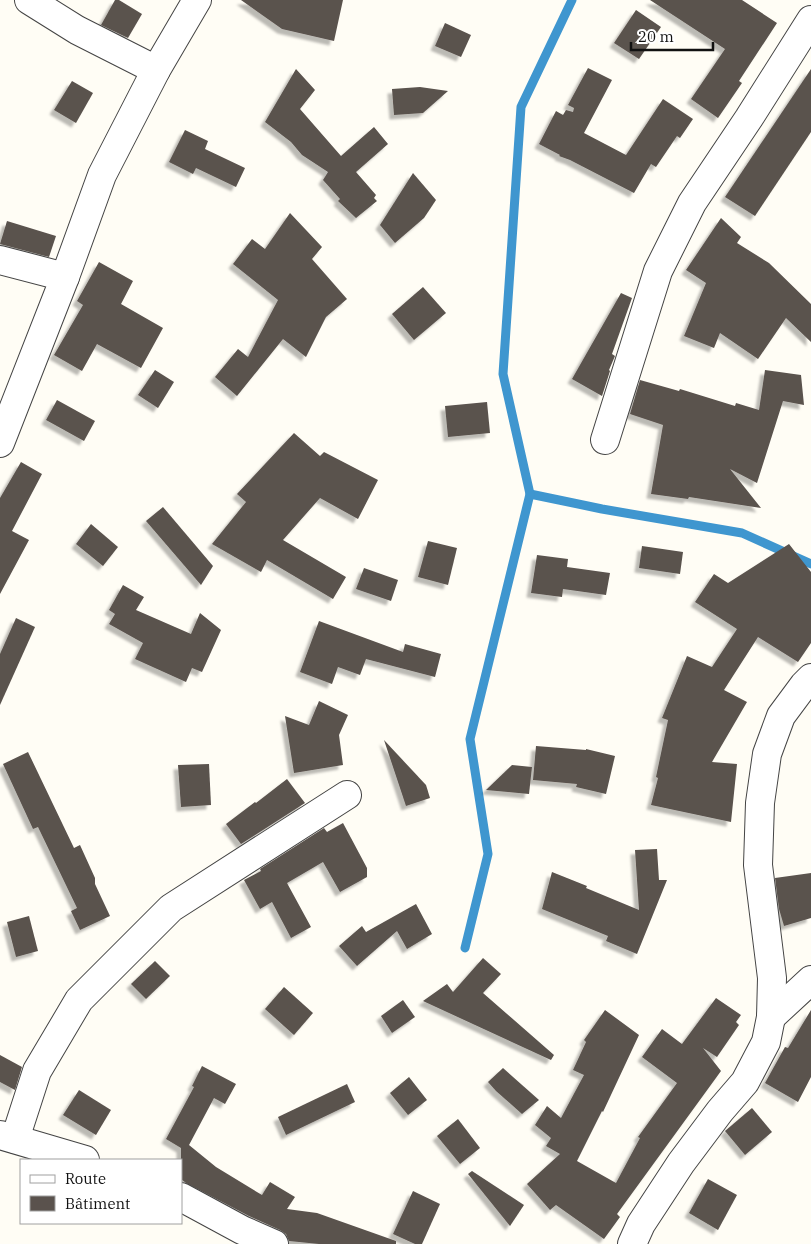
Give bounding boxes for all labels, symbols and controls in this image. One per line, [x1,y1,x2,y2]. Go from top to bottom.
scale bar [631,20,714,52]
text: 20 m [638,27,674,46]
legend [20,1159,182,1224]
text: Route [65,1169,106,1188]
text: Bâtiment [65,1194,130,1213]

